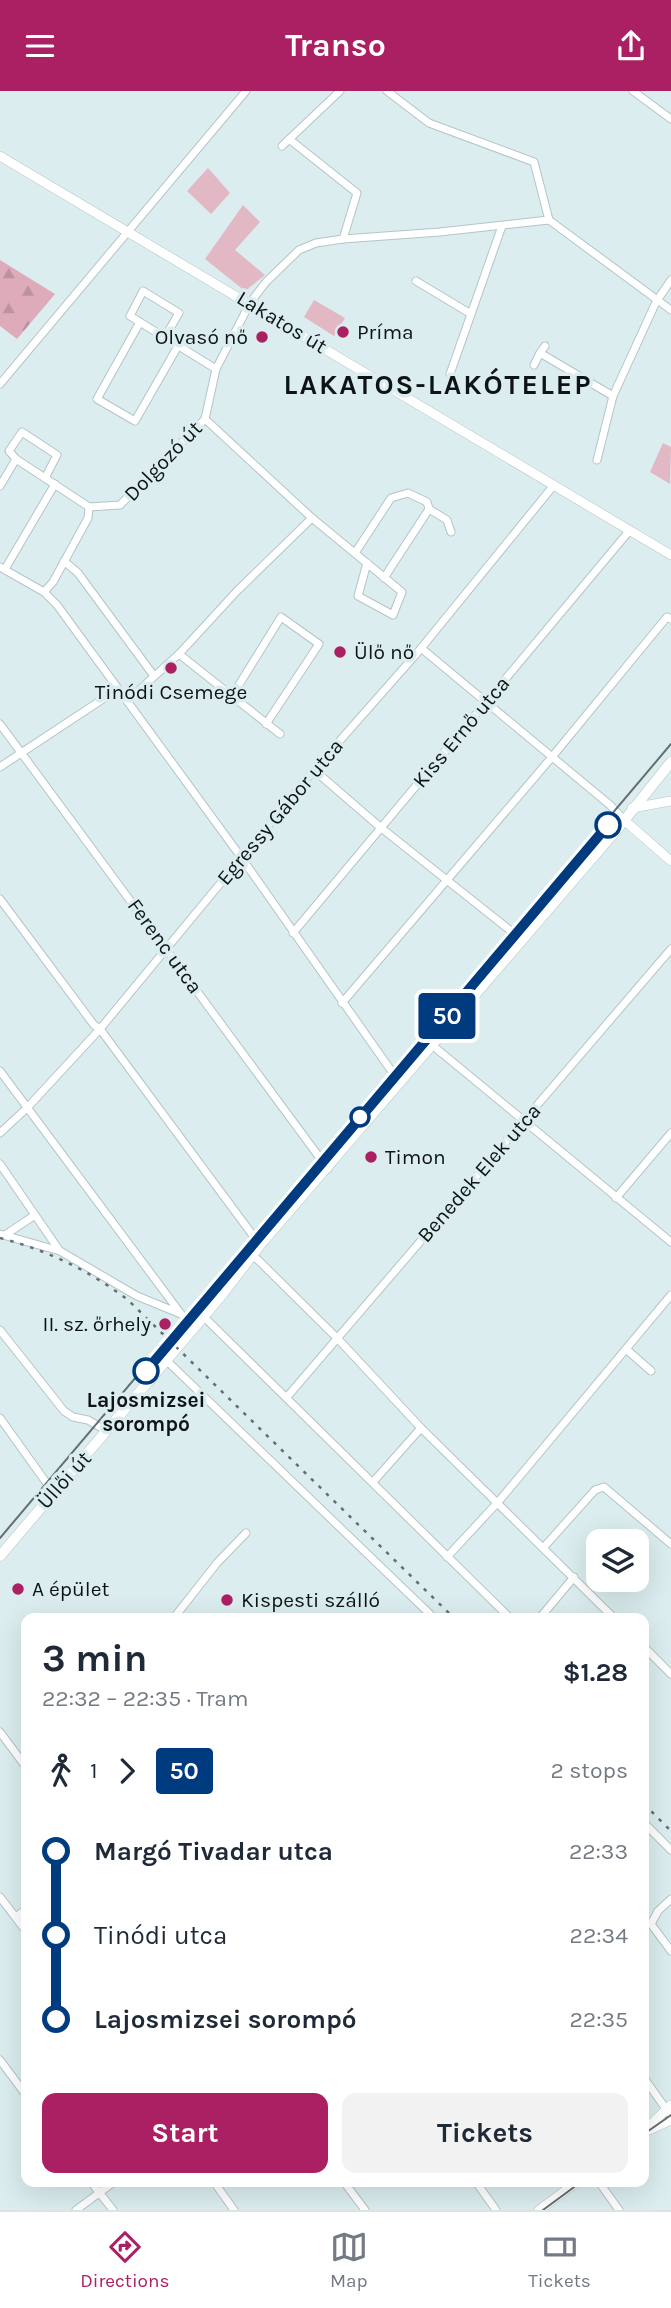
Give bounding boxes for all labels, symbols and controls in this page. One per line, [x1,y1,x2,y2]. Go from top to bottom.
icon: menu [21,27,59,65]
text: Transo [285,27,386,64]
icon: share [612,27,650,65]
street label: Lakatos út [233,286,331,358]
place label: Príma [357,320,414,344]
marker: Príma [335,324,351,340]
place label: Olvasó nő [155,325,248,349]
marker: Olvasó nő [254,329,270,345]
district label: LAKATOS-LAKÓTELEP [284,367,592,401]
street label: Dolgozó út [119,416,207,506]
place label: Ülő nő [354,640,414,664]
marker: Ülő nő [332,644,348,660]
marker: Tinódi Csemege [163,660,179,676]
street label: Kiss Ernő utca [408,672,514,792]
place label: Tinódi Csemege [95,680,247,704]
street label: Egressy Gábor utca [212,734,348,890]
unlabelled marker [595,812,621,838]
street label: Ferenc utca [123,894,207,998]
line badge: 50 [416,993,478,1039]
text: 50 [432,1002,462,1030]
street label: Benedek Elek utca [412,1099,546,1247]
unlabelled marker [350,1107,370,1127]
place label: Timon [385,1145,446,1169]
marker: Timon [363,1149,379,1165]
place label: II. sz. őrhely [43,1312,151,1336]
marker: II. sz. őrhely [157,1316,173,1332]
marker: Lajosmizsei sorompó [133,1358,159,1384]
place label: Lajosmizsei sorompó [87,1388,205,1436]
street label: Üllői út [32,1446,96,1514]
map controls [586,1529,649,1592]
button: layers [586,1529,649,1592]
place label: A épület [32,1577,109,1601]
marker: A épület [10,1581,26,1597]
place label: Kispesti szálló [241,1588,380,1612]
marker: Kispesti szálló [219,1592,235,1608]
text: 3 min [42,1636,147,1681]
text: $1.28 [563,1657,628,1688]
text: 22:32 – 22:35 · Tram [42,1685,249,1712]
icon: walk [42,1752,80,1790]
icon: forward [108,1752,146,1790]
text: 1 [90,1757,98,1784]
text: 50 [170,1757,199,1785]
text: 2 stops [550,1757,628,1784]
text: Margó Tivadar utca [94,1836,333,1867]
text: 22:33 [569,1838,628,1865]
text: Tinódi utca [94,1920,227,1951]
text: 22:34 [570,1922,628,1949]
text: Lajosmizsei sorompó [94,2004,356,2035]
text: 22:35 [569,2006,628,2033]
button: Start [42,2093,328,2173]
button: Tickets [342,2093,628,2173]
tab: Directions [80,2228,169,2292]
tab: Map [330,2228,368,2292]
tab: Tickets [528,2228,591,2292]

